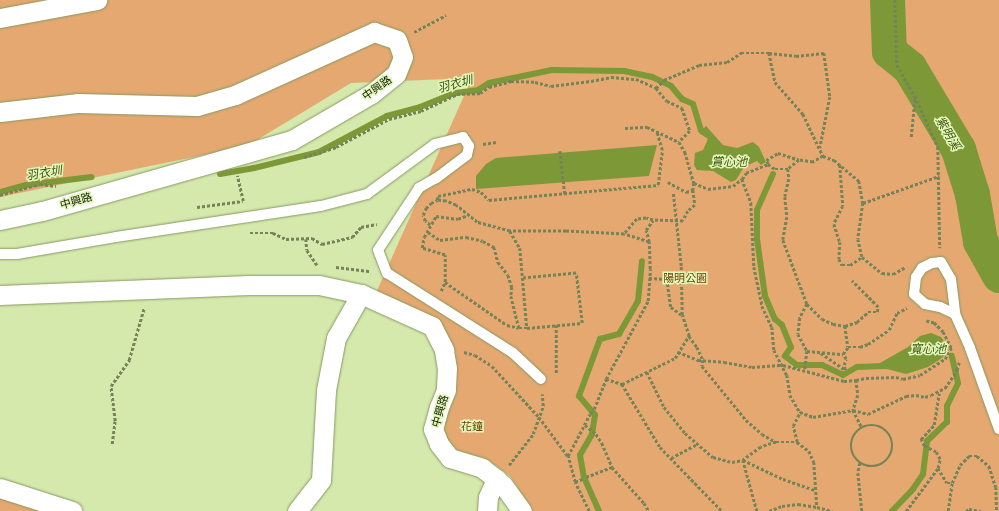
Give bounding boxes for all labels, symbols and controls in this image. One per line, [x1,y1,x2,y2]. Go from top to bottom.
water label: 羽衣圳 [436,72,474,96]
street label: 中興路 [360,73,394,103]
water label: 紫明溪 [933,114,963,152]
water label: 賞心池 [711,155,747,169]
water label: 羽衣圳 [25,163,63,183]
street label: 中興路 [58,190,94,212]
park label: 陽明公園 [663,271,707,285]
water label: 寬心池 [910,342,946,356]
street label: 中興路 [429,393,451,429]
park label: 花鐘 [461,419,483,433]

